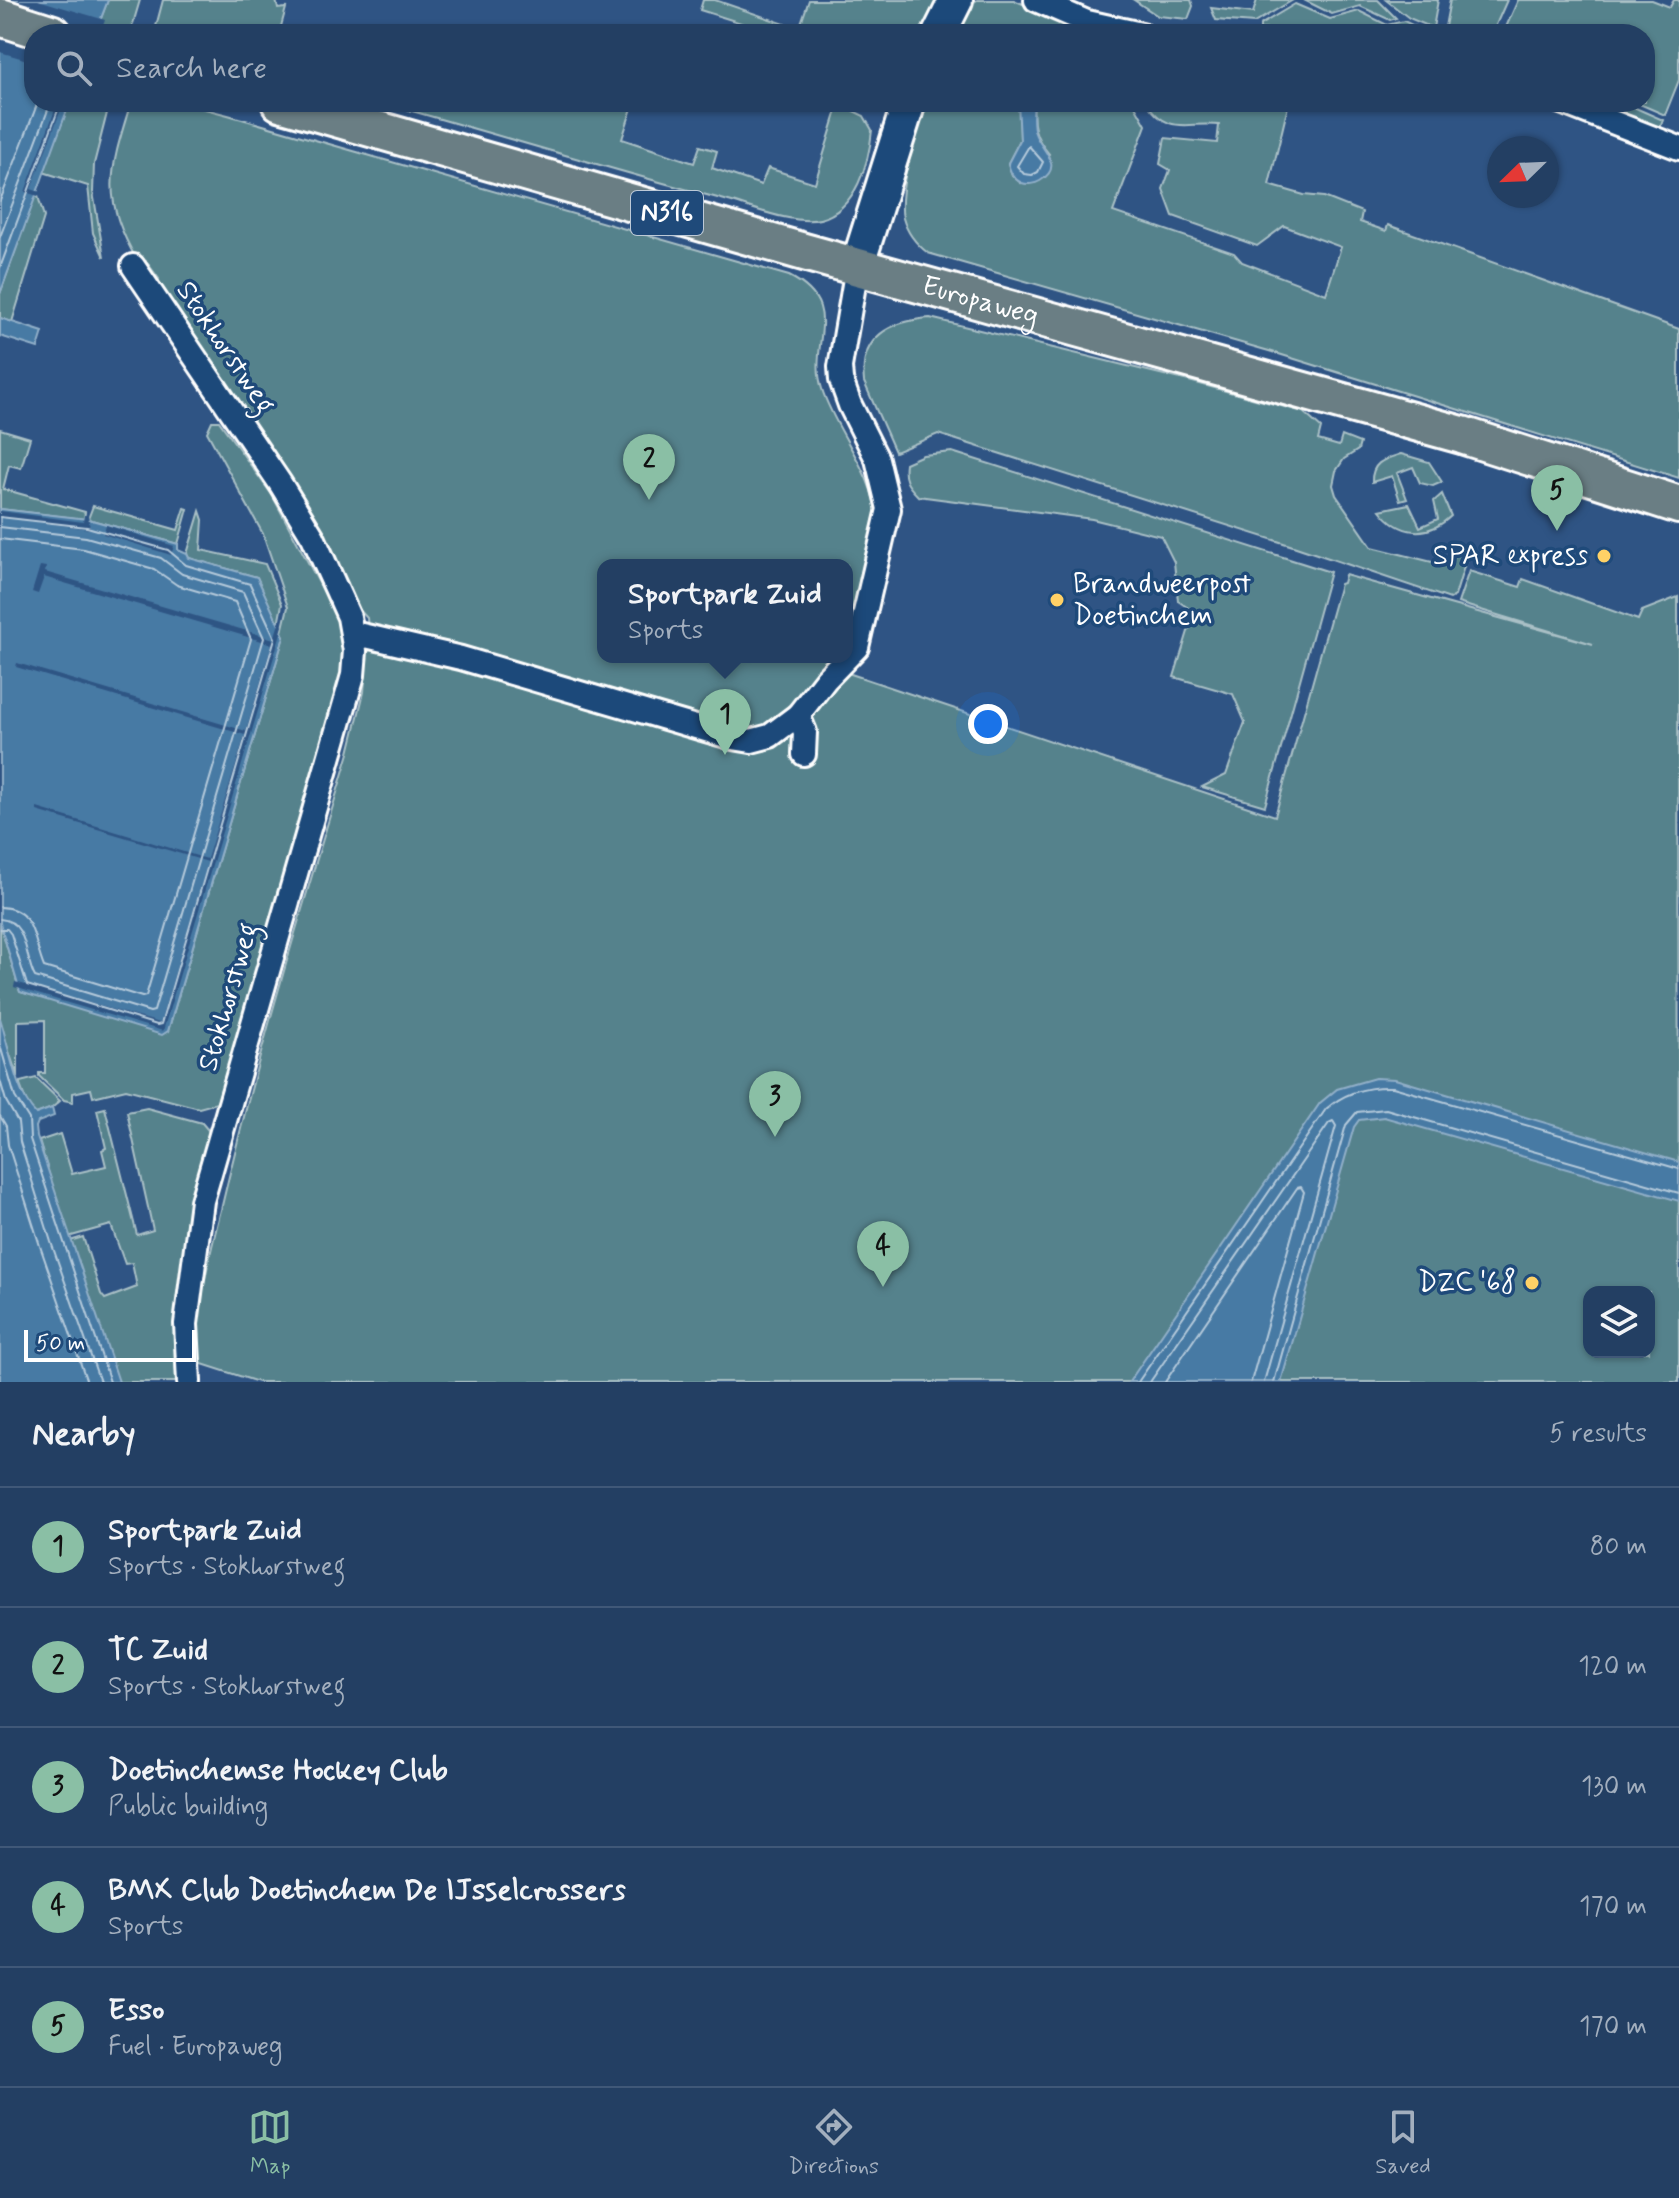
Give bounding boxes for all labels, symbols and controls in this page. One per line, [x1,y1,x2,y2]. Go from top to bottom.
search box [24,24,1655,112]
icon: search [52,46,96,90]
text: Search here [116,49,267,88]
north arrow [1487,136,1559,208]
road number: N316 [631,191,703,235]
street label: Europaweg [918,267,1043,337]
street label: Stokhorstweg [164,274,283,423]
pin: 2 [623,434,675,500]
pin: 5 [1531,465,1583,531]
place label: SPAR express [1433,538,1588,575]
marker: SPAR express [1595,547,1613,565]
popup [597,559,853,663]
place label: Brandweerpost Doetinchem [1073,566,1252,635]
text: Sportpark Zuid [628,575,822,614]
marker: Brandweerpost Doetinchem [1048,591,1066,609]
text: Sports [628,614,703,648]
pin: 1 [699,689,751,755]
your location [968,704,1008,744]
street label: Stokhorstweg [190,918,271,1076]
pin: 3 [749,1071,801,1137]
pin: 4 [857,1221,909,1287]
place label: DZC '68 [1418,1265,1516,1302]
marker: DZC '68 [1523,1274,1541,1292]
map controls [1583,1286,1655,1358]
button: layers [1583,1286,1655,1358]
scale bar [24,1326,196,1362]
text: 50 m [36,1330,85,1358]
text: Nearby [32,1412,136,1457]
text: 5 results [1549,1417,1647,1451]
text: Sportpark Zuid [108,1511,302,1550]
text: 1 [52,1530,64,1564]
text: 80 m [1590,1530,1647,1564]
text: Sports · Stokhorstweg [108,1550,345,1584]
text: TC Zuid [108,1631,208,1670]
text: 2 [52,1650,64,1684]
text: 120 m [1578,1650,1647,1684]
text: Sports · Stokhorstweg [108,1670,345,1704]
text: Doetinchemse Hockey Club [108,1751,448,1790]
text: 3 [52,1770,64,1804]
text: 130 m [1581,1770,1647,1804]
text: Public building [108,1790,268,1824]
text: BMX Club Doetinchem De IJsselcrossers [108,1871,626,1910]
text: 4 [50,1890,66,1924]
text: 170 m [1579,1890,1647,1924]
text: Sports [108,1910,183,1944]
text: Esso [108,1991,164,2030]
text: 5 [50,2010,66,2044]
text: 170 m [1579,2010,1647,2044]
text: Fuel · Europaweg [108,2030,283,2064]
tab: Map [248,2105,292,2181]
tab: Directions [788,2105,879,2181]
tab: Saved [1375,2105,1431,2181]

